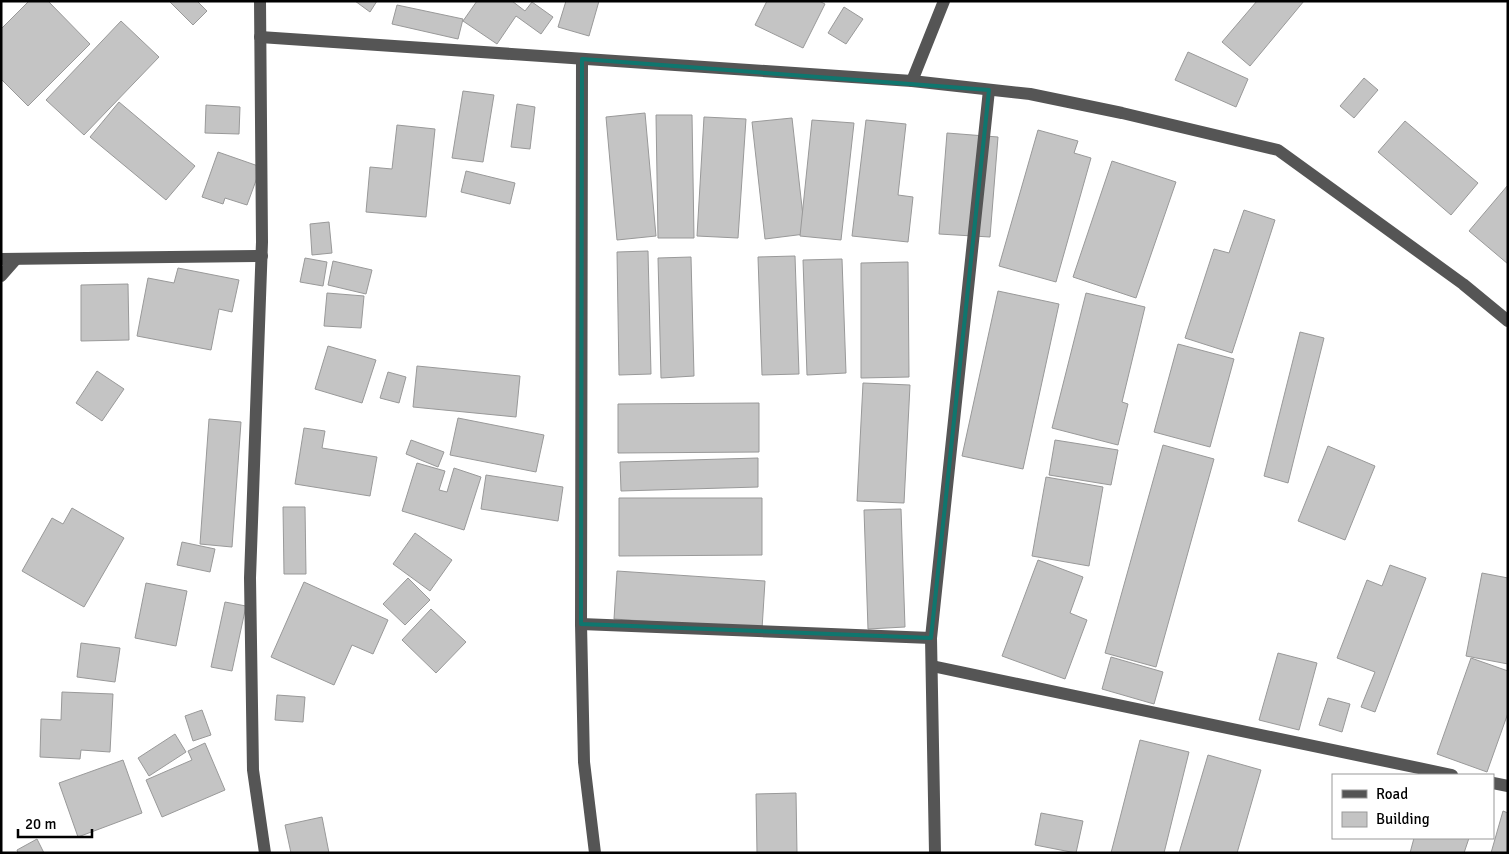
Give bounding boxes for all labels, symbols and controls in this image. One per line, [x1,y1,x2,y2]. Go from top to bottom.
legend [1332,774,1494,839]
text: Road [1376,785,1408,803]
scale bar [18,806,91,838]
text: Building [1376,810,1430,828]
text: 20 m [25,815,56,833]

